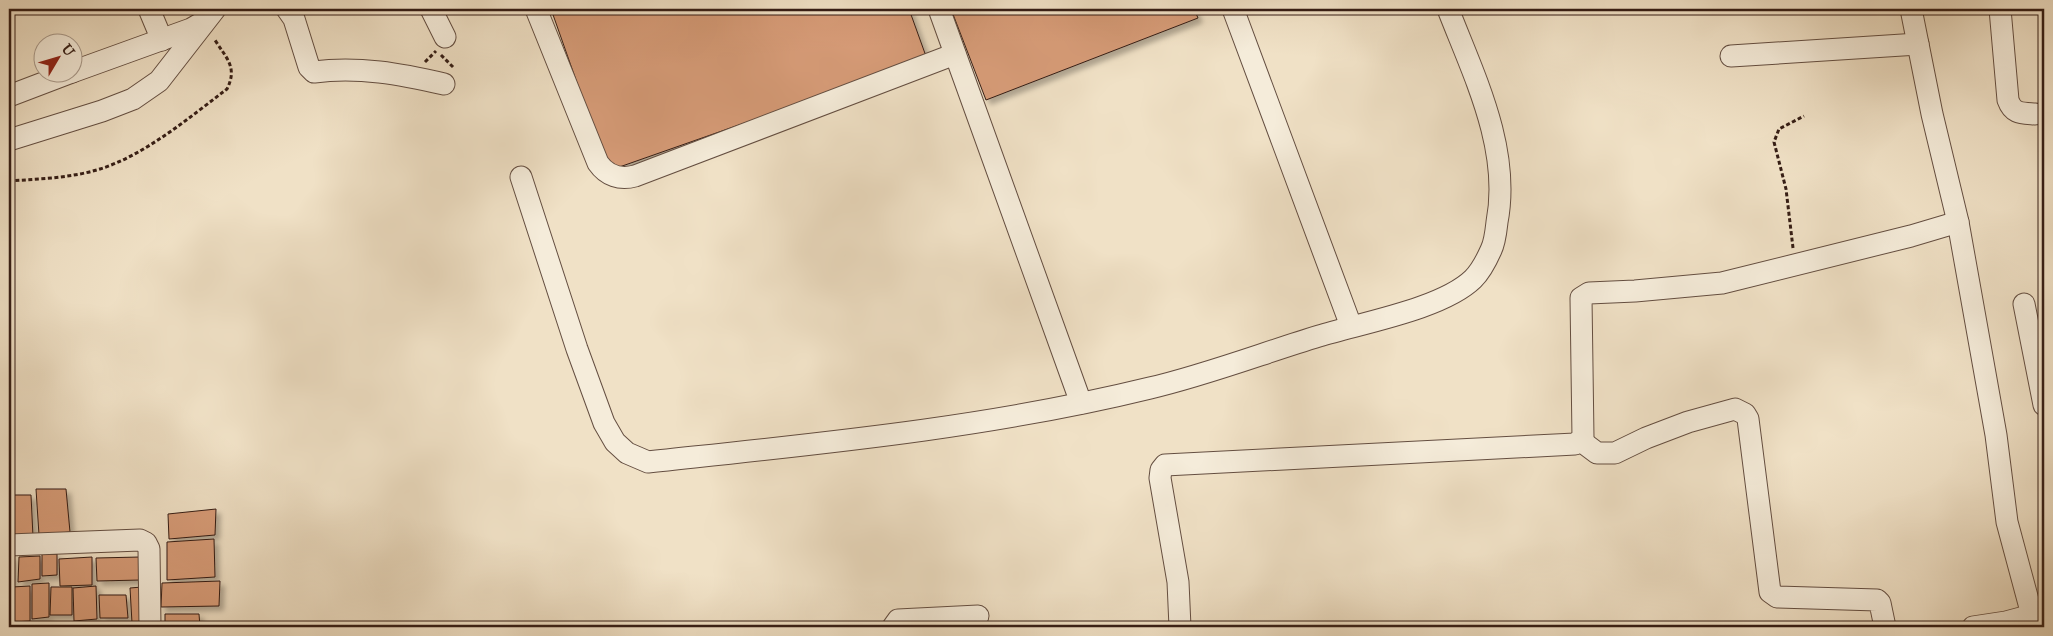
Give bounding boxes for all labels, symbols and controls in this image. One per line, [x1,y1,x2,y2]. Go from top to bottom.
north arrow [32,32,82,82]
text: U [58,41,79,61]

